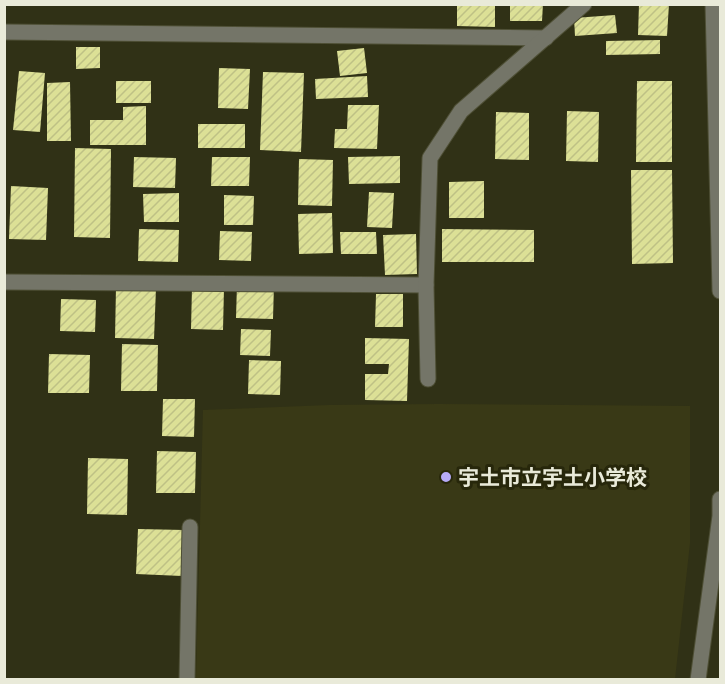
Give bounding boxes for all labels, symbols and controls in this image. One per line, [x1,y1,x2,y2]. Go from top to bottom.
place label: 宇土市立宇土小学校 [458,463,647,491]
marker: 宇土市立宇土小学校 [439,470,453,484]

